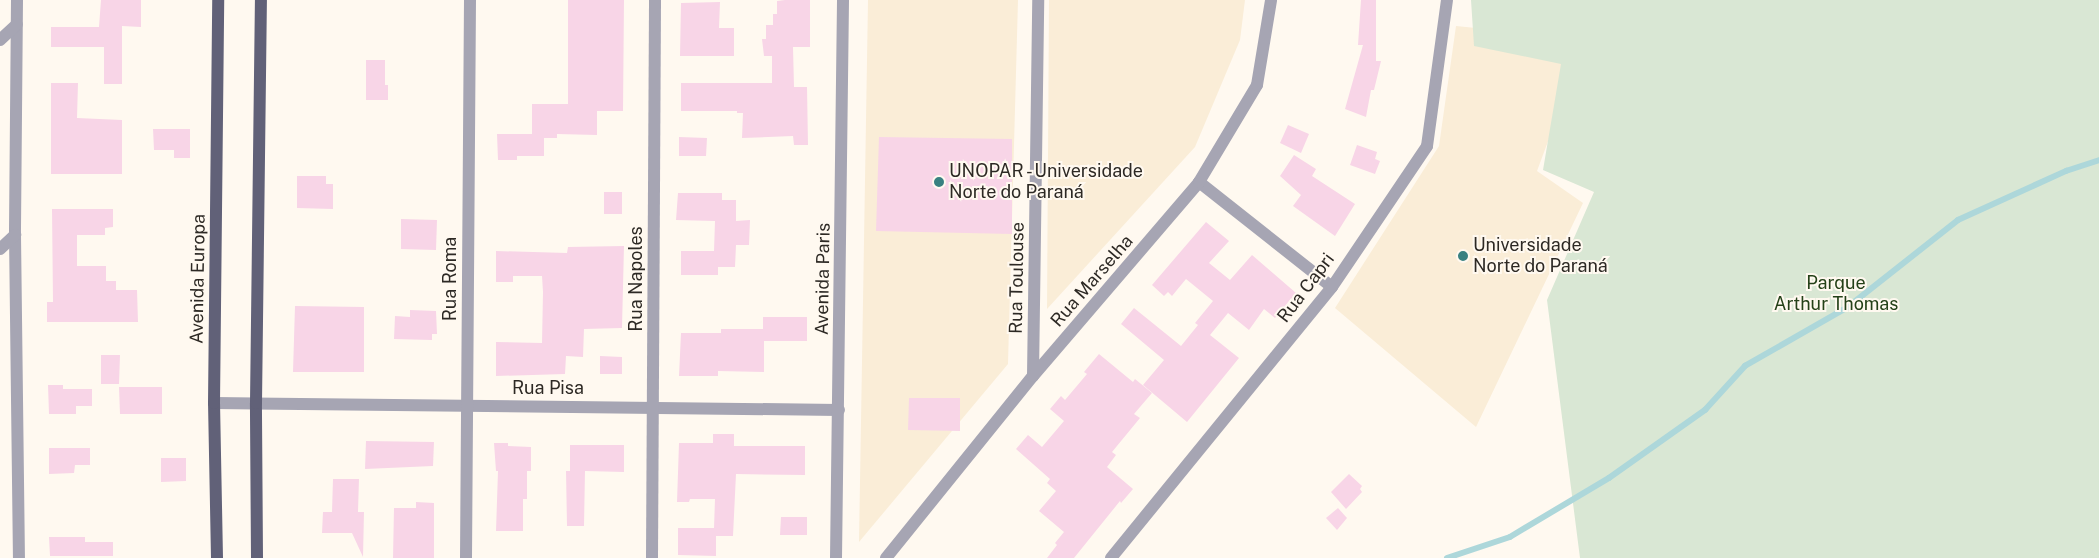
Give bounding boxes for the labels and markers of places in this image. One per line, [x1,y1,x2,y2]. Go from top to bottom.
place label: UNOPAR - Universidade Norte do Paraná [949,161,1148,203]
marker: UNOPAR - Universidade Norte do Paraná [933,176,945,188]
place label: Universidade Norte do Paraná [1473,235,1608,278]
marker: Universidade Norte do Paraná [1457,250,1469,262]

